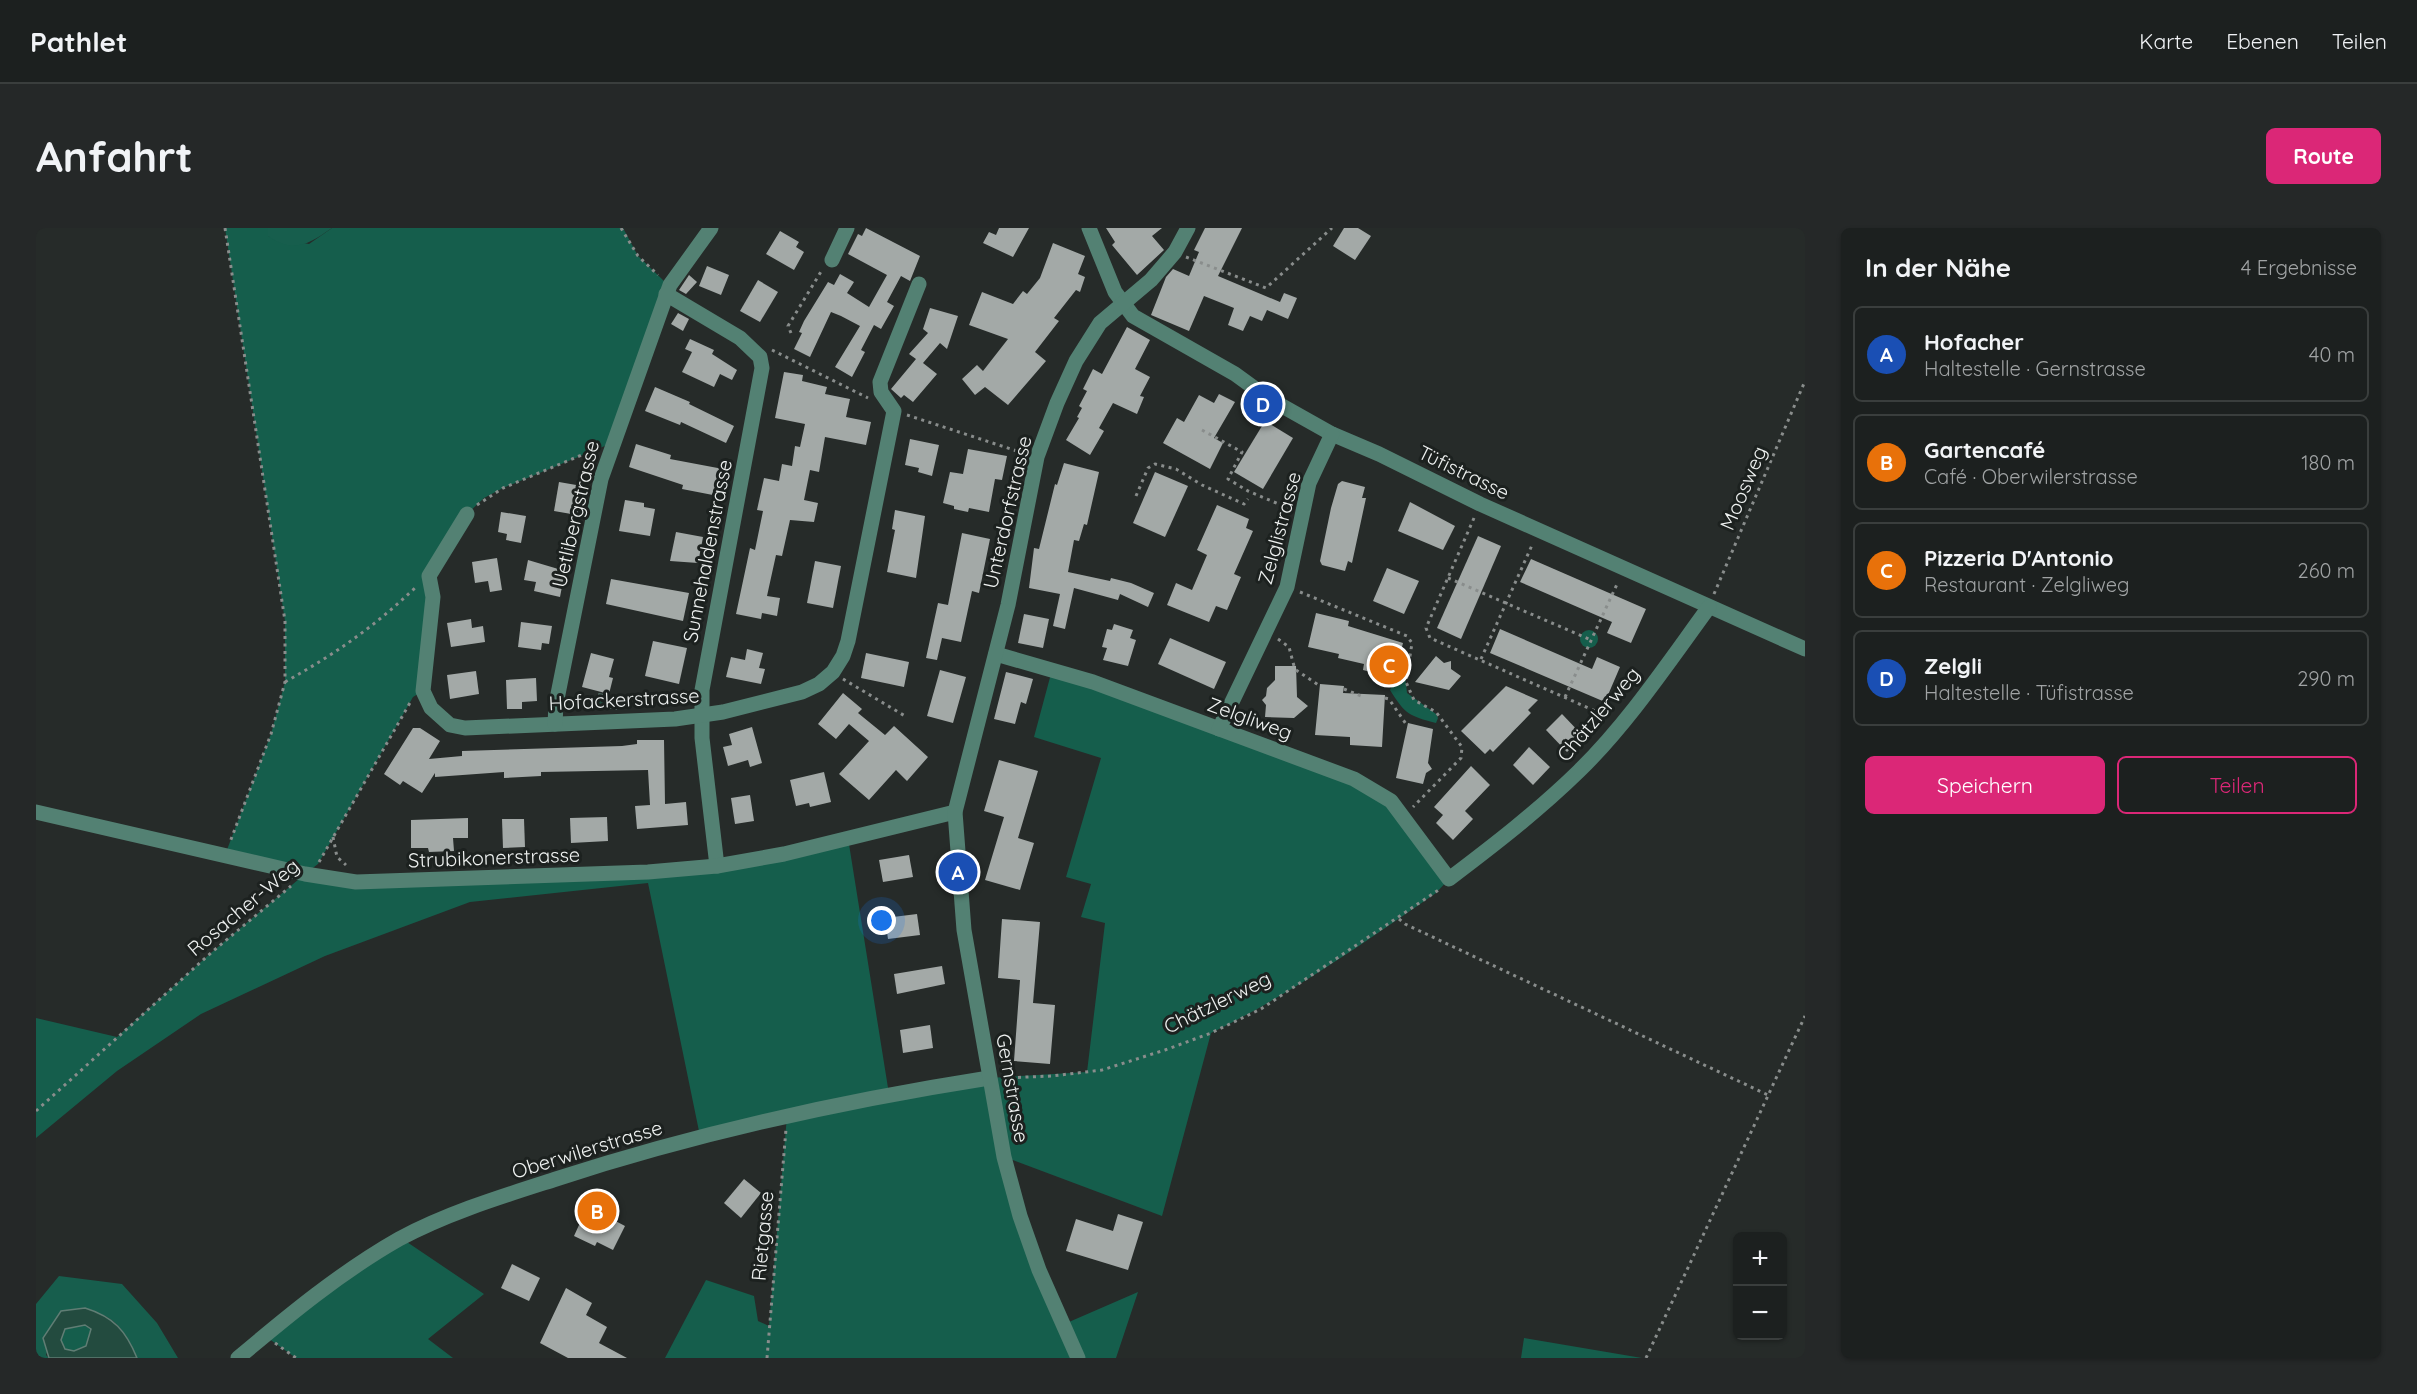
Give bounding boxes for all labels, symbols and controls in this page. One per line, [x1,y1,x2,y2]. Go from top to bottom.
text: Pathlet [30,24,127,59]
text: Karte [2139,28,2193,54]
text: Ebenen [2226,28,2299,54]
text: Teilen [2332,28,2387,54]
button: Route [2266,128,2381,184]
text: Anfahrt [36,130,193,183]
text: In der Nähe [1865,251,2011,284]
text: 4 Ergebnisse [2241,255,2357,280]
text: Hofacher [1924,328,2024,356]
text: A [1880,342,1893,367]
text: 40 m [2309,342,2355,367]
text: Haltestelle · Gernstrasse [1924,356,2146,381]
pin: D [1244,382,1282,426]
street label: Unterdorfstrasse [977,433,1037,591]
text: Gartencafé [1924,436,2045,464]
street label: Uetlibergstrasse [546,438,604,590]
street label: Tüfistrasse [1414,439,1514,505]
street label: Moosweg [1714,442,1772,534]
text: B [1880,450,1893,475]
text: 180 m [2301,450,2355,475]
street label: Sunnehaldenstrasse [677,457,737,645]
text: Café · Oberwilerstrasse [1924,464,2138,489]
street label: Zelglistrasse [1252,469,1306,587]
text: Pizzeria D'Antonio [1924,544,2113,572]
text: C [1880,558,1893,583]
text: 260 m [2298,558,2355,583]
text: Restaurant · Zelgliweg [1924,572,2129,597]
pin: C [1370,642,1408,688]
text: Zelgli [1924,652,1982,680]
street label: Chätzlerweg [1551,662,1645,766]
text: D [1879,666,1894,691]
text: 290 m [2297,666,2355,691]
text: Haltestelle · Tüfistrasse [1924,680,2134,705]
street label: Hofackerstrasse [548,683,700,715]
street label: Zelgliweg [1204,691,1296,745]
button: Speichern [1865,756,2105,814]
button: Teilen [2117,756,2357,814]
street label: Strubikonerstrasse [408,842,580,872]
pin: A [938,850,978,894]
street label: Rosacher-Weg [182,853,304,961]
your location [867,906,896,935]
street label: Chätzlerweg [1159,965,1275,1039]
street label: Gernstrasse [991,1032,1035,1144]
street label: Oberwilerstrasse [509,1114,665,1184]
pin: B [578,1188,616,1234]
street label: Rietgasse [746,1190,778,1282]
map controls [1733,1232,1787,1340]
button: + [1733,1232,1787,1286]
button: − [1733,1286,1787,1340]

